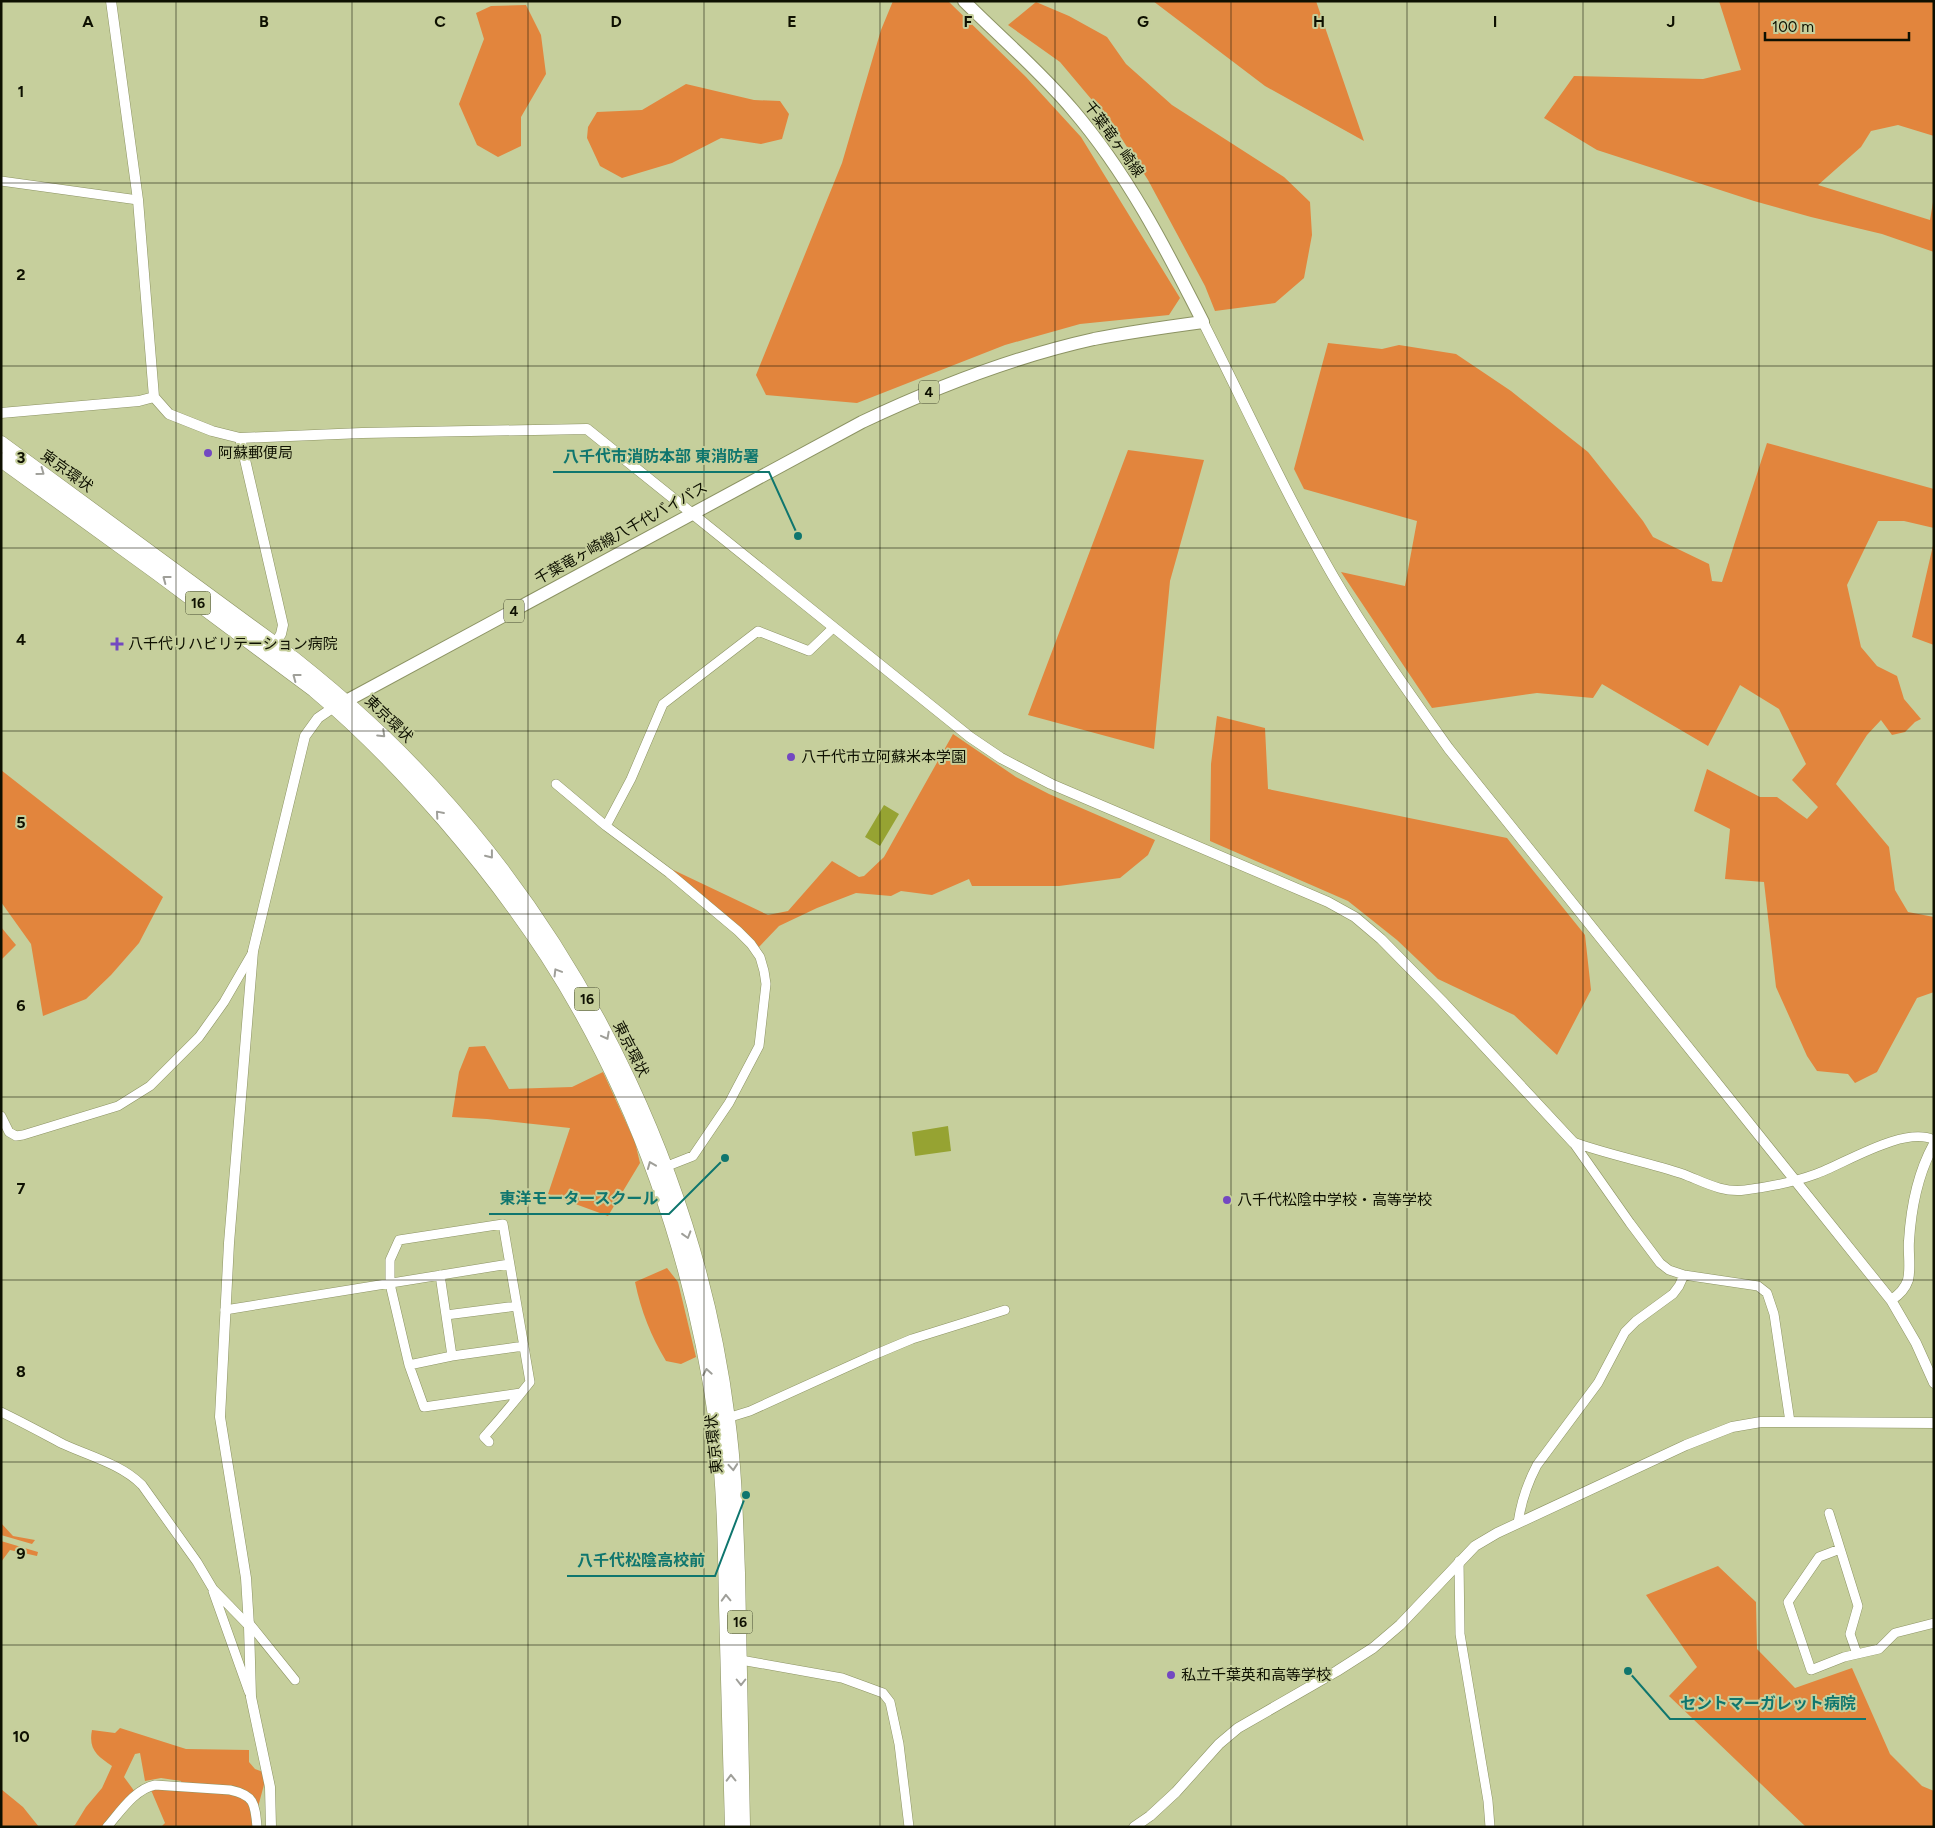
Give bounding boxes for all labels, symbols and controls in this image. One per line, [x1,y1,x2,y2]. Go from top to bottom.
scale bar [1765,10,1909,42]
text: A [82,12,94,31]
text: B [259,12,269,31]
text: C [434,12,446,31]
text: D [610,12,622,31]
text: E [787,12,797,31]
text: F [964,12,973,31]
text: G [1137,12,1149,31]
text: H [1313,12,1325,31]
text: I [1493,12,1497,31]
text: J [1667,12,1675,31]
text: 100 m [1772,18,1814,36]
text: 1 [18,82,24,101]
street label: 千葉竜ヶ崎線 [1080,97,1148,181]
text: 2 [16,265,26,284]
road number: 4 [919,381,939,404]
callout: 八千代市消防本部 東消防署 [553,441,769,472]
place label: 阿蘇郵便局 [218,444,293,462]
street label: 東京環状 [37,446,97,496]
marker: 阿蘇郵便局 [202,447,214,459]
text: 八千代市消防本部 東消防署 [563,447,759,466]
text: 3 [17,448,26,467]
one-way arrow [35,466,44,475]
street label: 千葉竜ヶ崎線八千代バイパス [531,478,711,588]
one-way arrow [163,577,172,585]
road number: 16 [186,592,210,614]
road number: 4 [504,600,524,622]
text: 4 [16,630,26,649]
place label: 八千代リハビリテーション病院 [128,635,338,653]
marker: 八千代リハビリテーション病院 [110,637,124,651]
one-way arrow [292,674,302,683]
street label: 東京環状 [361,692,417,746]
one-way arrow [376,729,385,738]
place label: 八千代市立阿蘇米本学園 [801,748,966,766]
marker: 八千代市立阿蘇米本学園 [785,751,797,763]
one-way arrow [436,811,445,820]
text: 5 [16,813,26,832]
one-way arrow [485,849,493,858]
one-way arrow [554,969,564,978]
road number: 16 [574,988,600,1011]
text: 6 [16,996,26,1015]
street label: 東京環状 [609,1018,653,1080]
one-way arrow [600,1030,610,1039]
one-way arrow [647,1161,657,1170]
text: 7 [17,1179,26,1198]
callout: 東洋モータースクール [489,1183,669,1214]
text: 東洋モータースクール [499,1189,659,1208]
place label: 八千代松陰中学校・高等学校 [1237,1191,1432,1209]
marker: 八千代松陰中学校・高等学校 [1221,1194,1233,1206]
one-way arrow [681,1230,691,1238]
text: 8 [16,1362,26,1381]
one-way arrow [703,1368,713,1377]
street label: 東京環状 [702,1413,726,1475]
one-way arrow [727,1463,738,1471]
text: 9 [16,1544,26,1563]
callout: 八千代松陰高校前 [567,1545,715,1576]
text: 八千代松陰高校前 [577,1551,705,1570]
one-way arrow [721,1594,731,1602]
road number: 16 [728,1610,752,1634]
place label: 私立千葉英和高等学校 [1181,1666,1331,1684]
marker: 私立千葉英和高等学校 [1165,1669,1177,1681]
one-way arrow [736,1678,746,1686]
callout: セントマーガレット病院 [1670,1688,1866,1719]
text: セントマーガレット病院 [1680,1694,1856,1713]
text: 10 [12,1727,30,1746]
one-way arrow [726,1774,736,1782]

